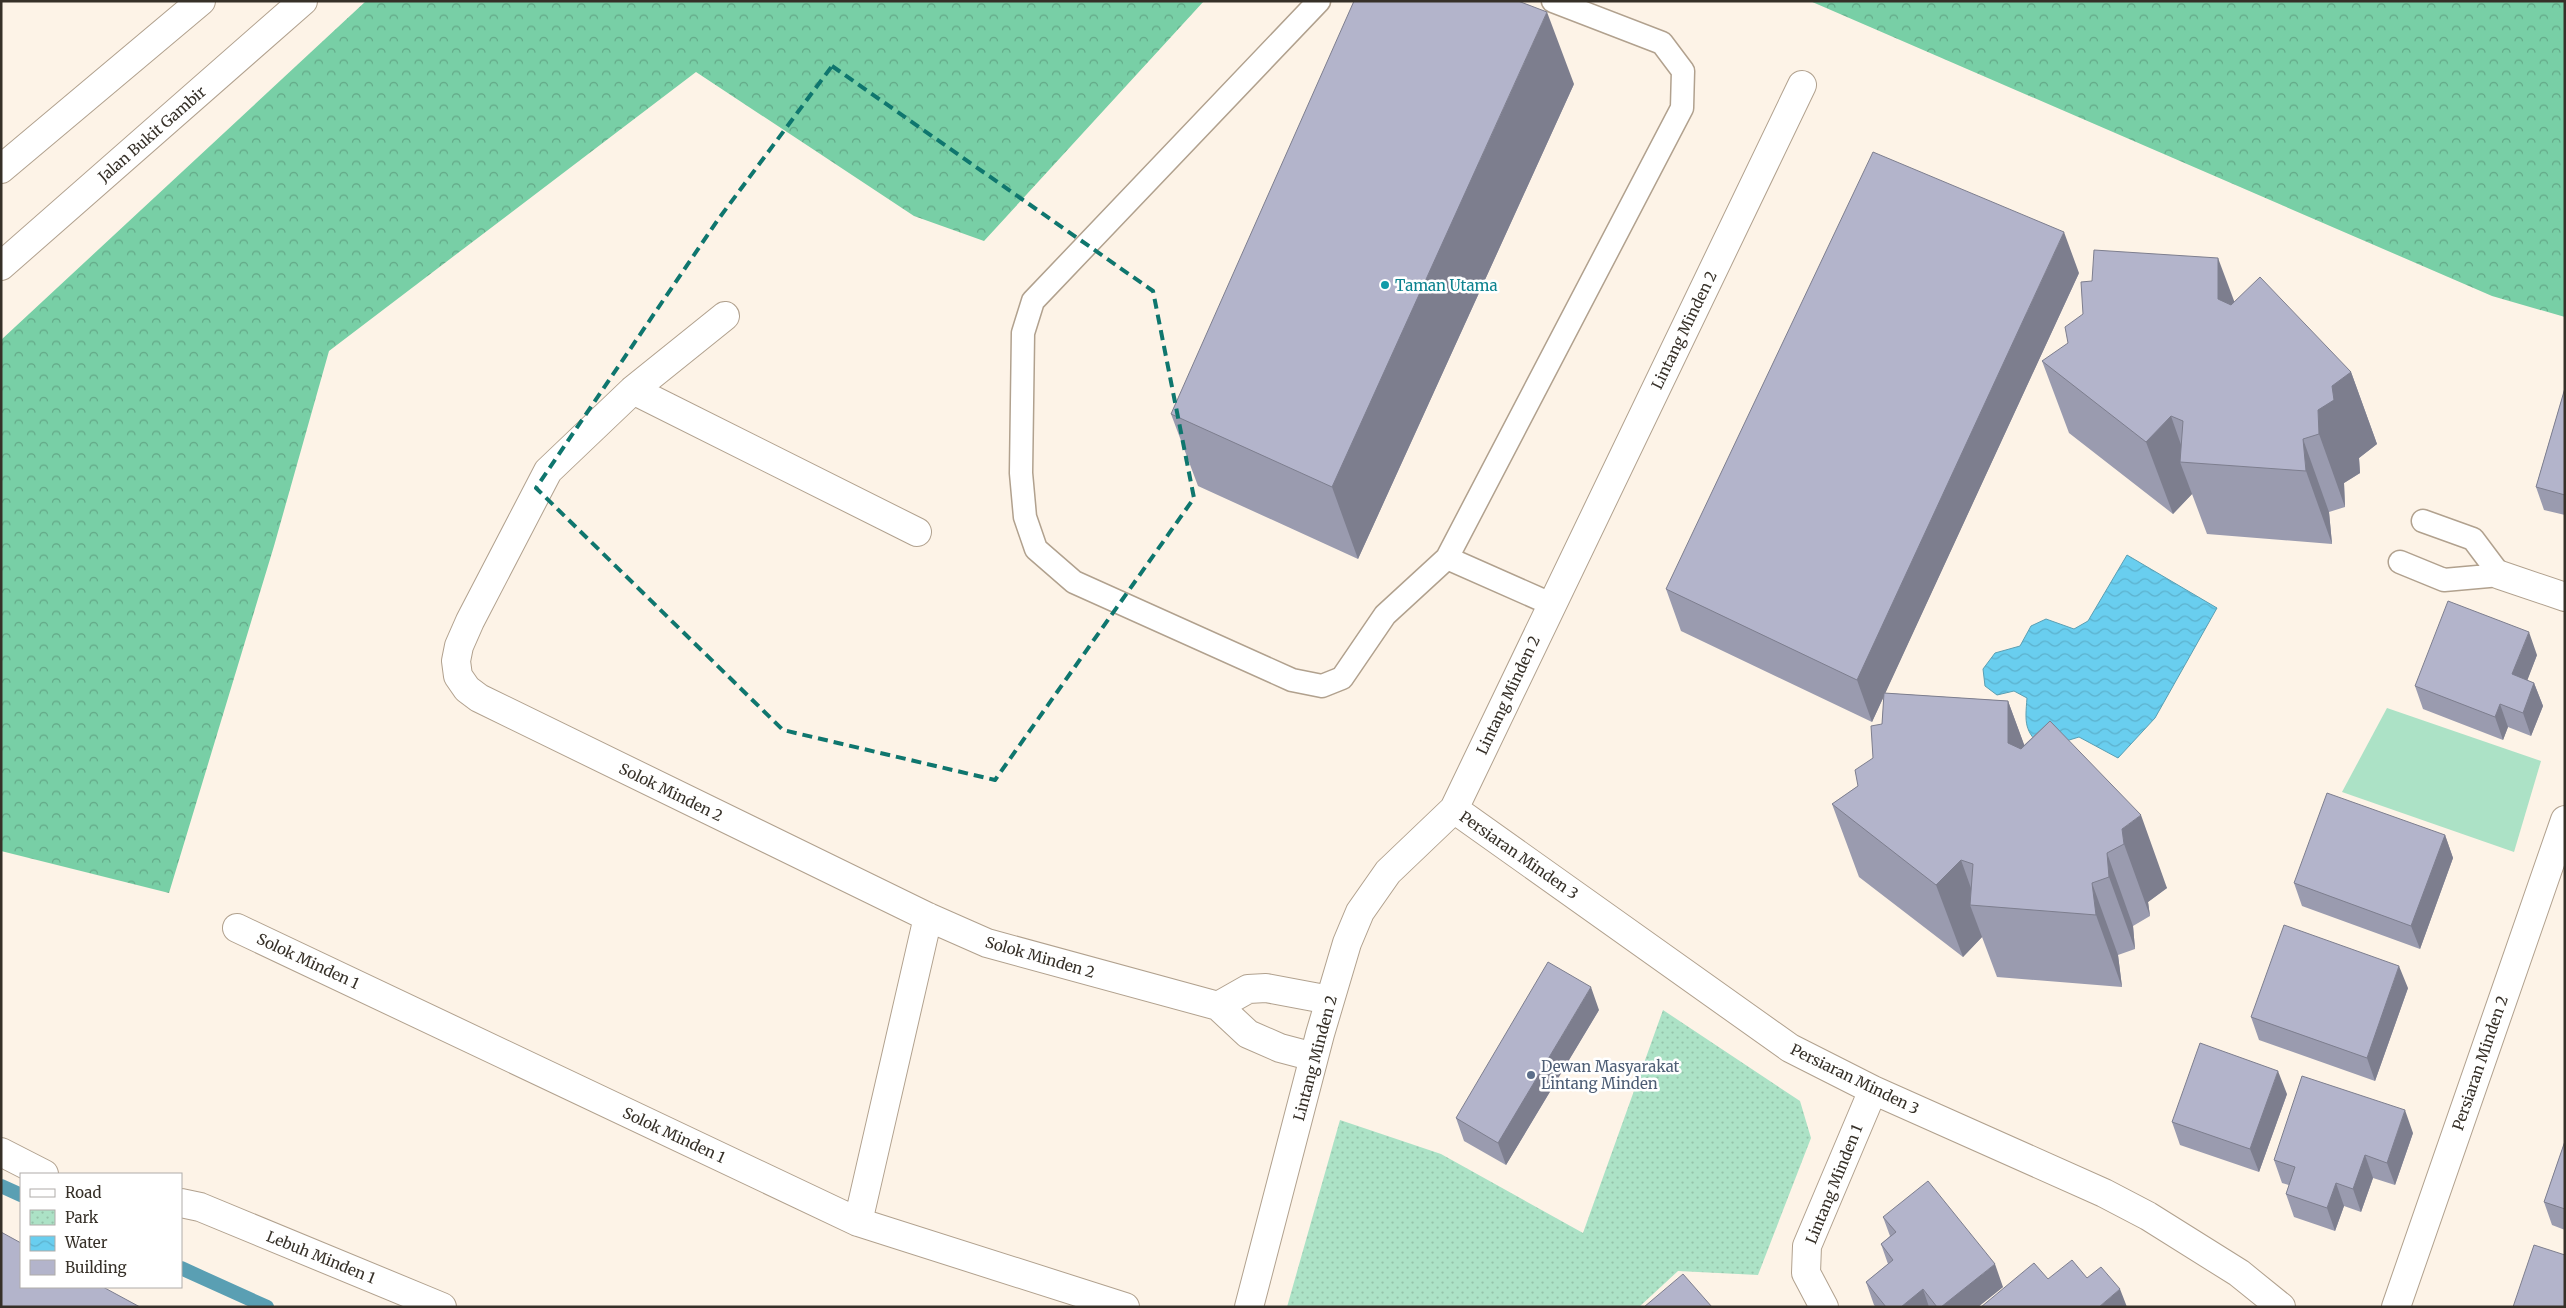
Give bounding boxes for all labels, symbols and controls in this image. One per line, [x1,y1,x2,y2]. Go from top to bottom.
street label: Jalan Bukit Gambir [93,82,210,187]
street label: Lintang Minden 2 [1647,268,1721,392]
place label: Taman Utama [1395,276,1497,295]
marker: Taman Utama [1379,279,1391,291]
street label: Lintang Minden 2 [1472,632,1544,758]
street label: Solok Minden 2 [616,759,726,825]
street label: Persiaran Minden 3 [1456,807,1582,903]
street label: Solok Minden 1 [254,929,362,993]
street label: Solok Minden 2 [983,932,1097,982]
street label: Lintang Minden 2 [1289,993,1341,1123]
street label: Persiaran Minden 2 [2448,993,2512,1133]
street label: Persiaran Minden 3 [1788,1040,1922,1118]
place label: Dewan Masyarakat Lintang Minden [1541,1057,1680,1093]
marker: Dewan Masyarakat Lintang Minden [1525,1069,1537,1081]
street label: Solok Minden 1 [620,1103,728,1167]
street label: Lintang Minden 1 [1801,1121,1867,1246]
legend [20,1173,182,1288]
text: Road [65,1183,101,1202]
text: Park [65,1208,99,1227]
street label: Lebuh Minden 1 [264,1226,378,1288]
text: Water [64,1233,108,1252]
text: Building [65,1258,127,1277]

